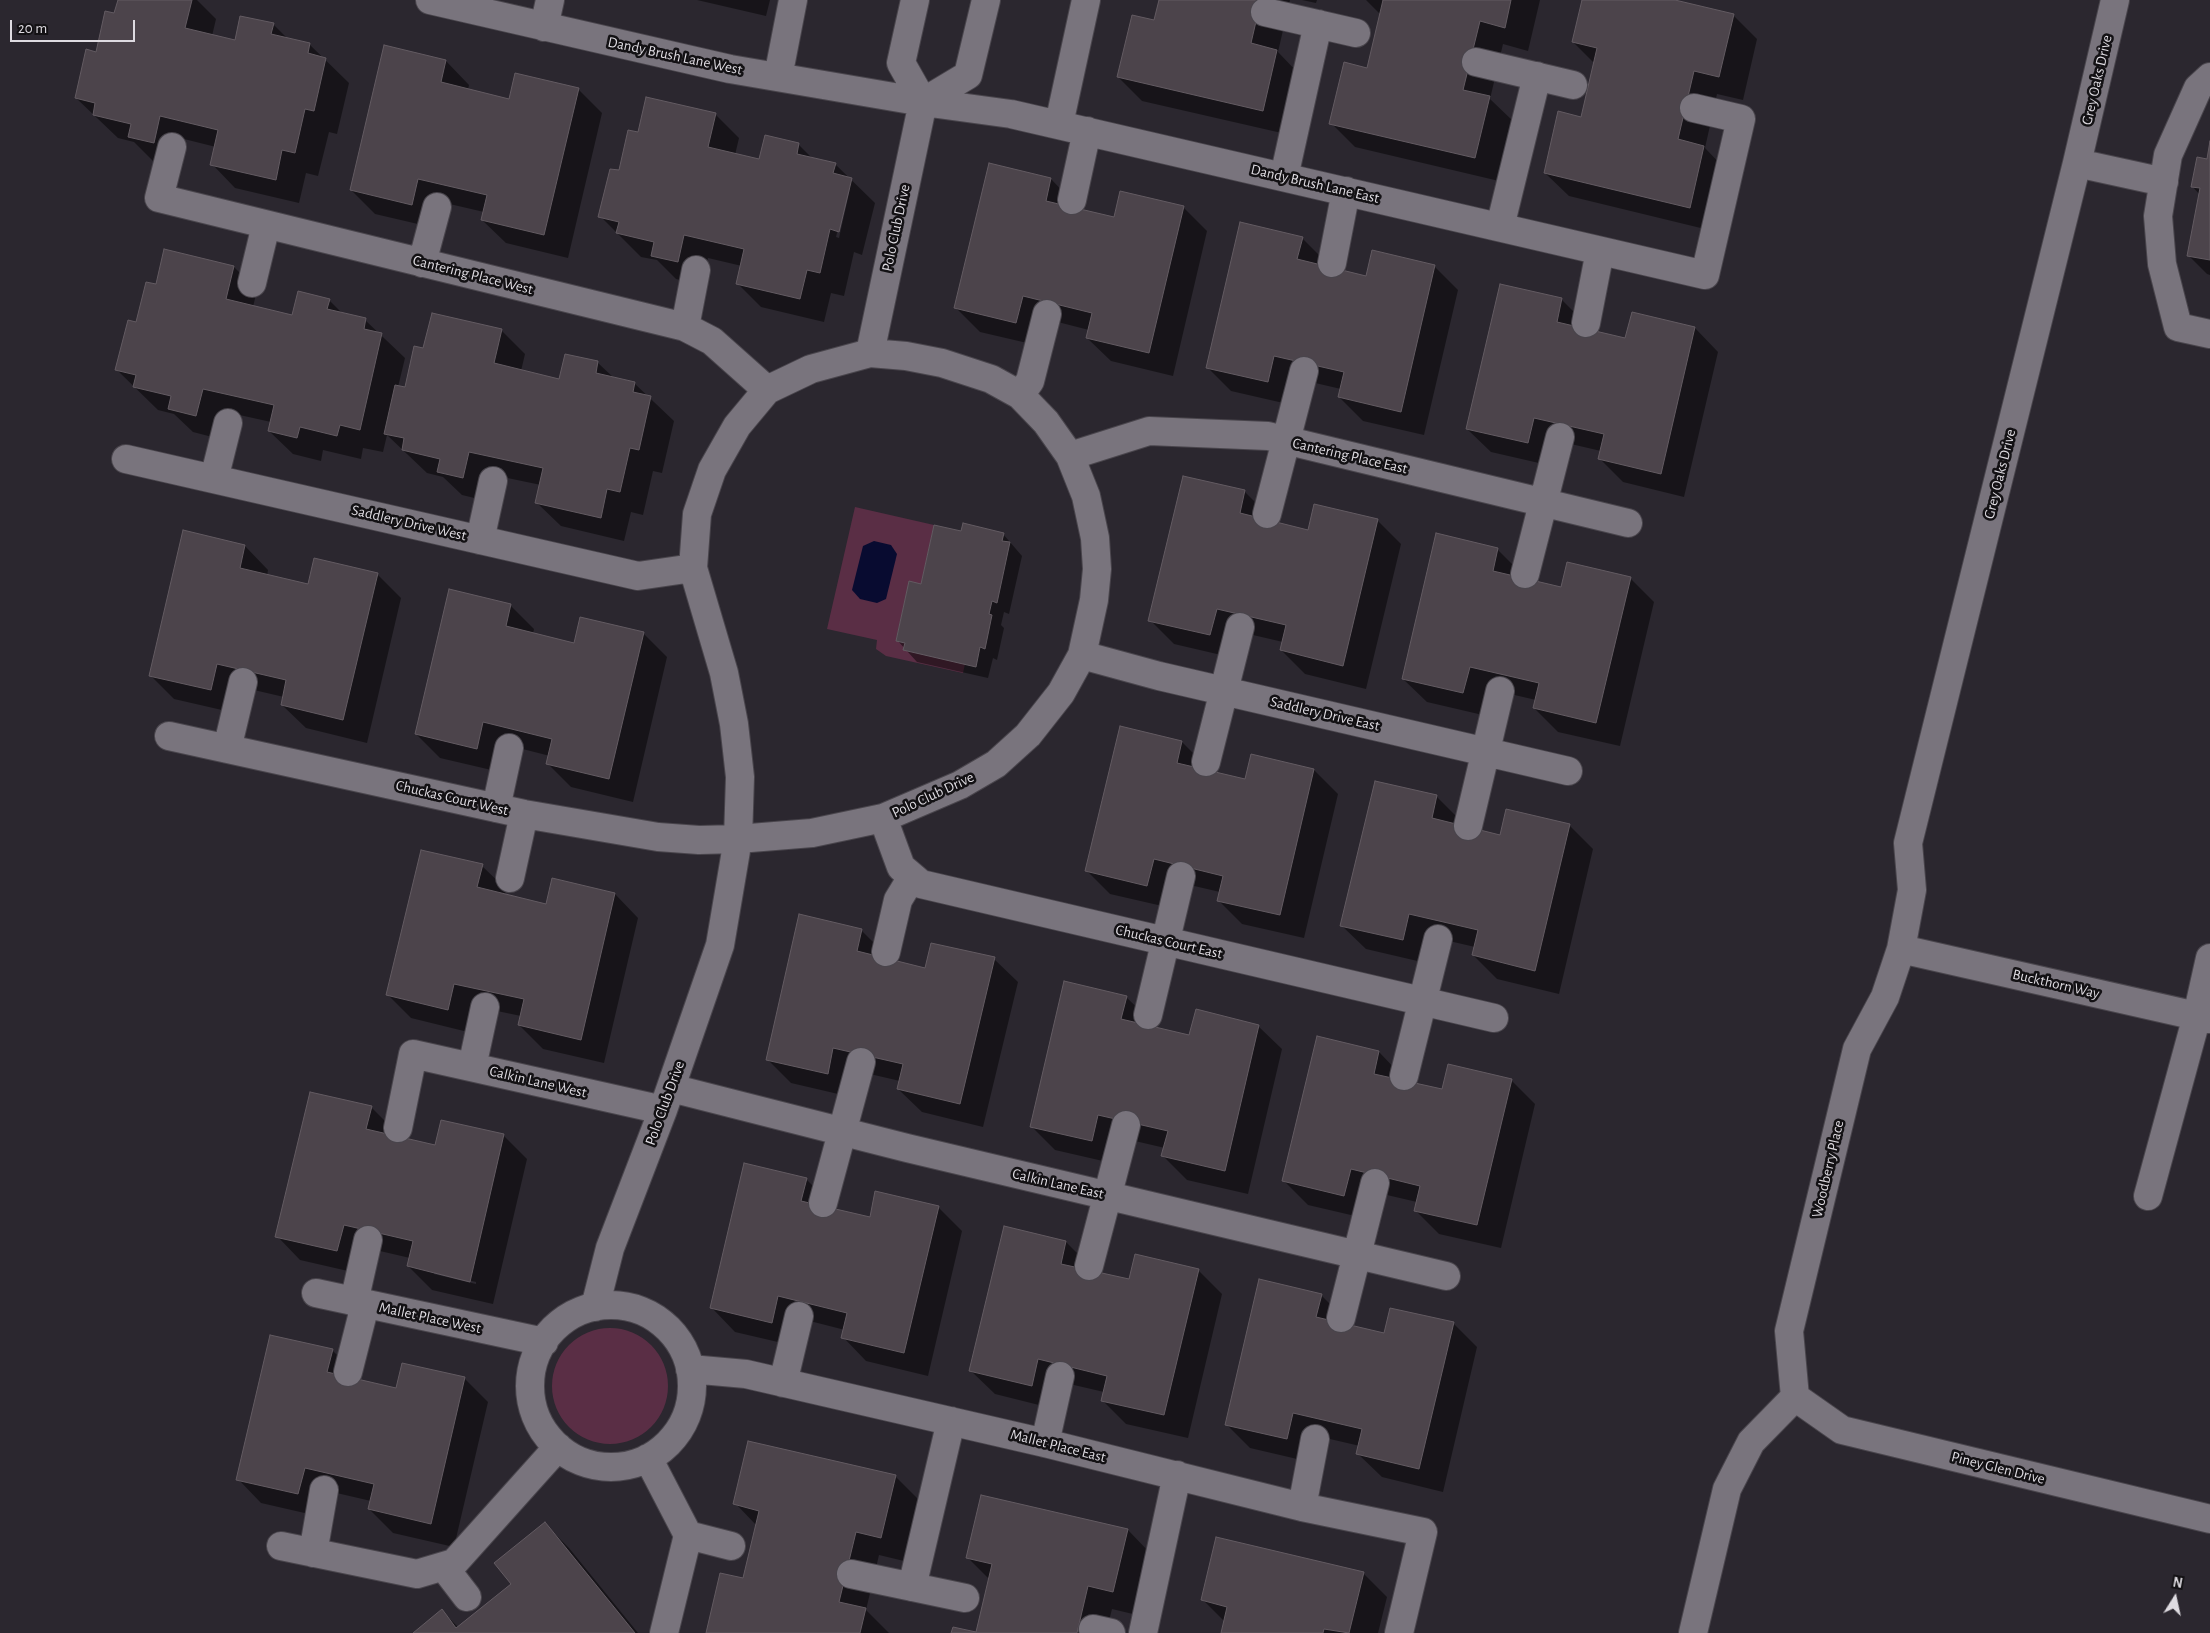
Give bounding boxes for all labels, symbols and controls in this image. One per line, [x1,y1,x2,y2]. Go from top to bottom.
scale bar [12,10,138,42]
text: 20 m [18,21,47,36]
street label: Dandy Brush Lane West [606,33,744,79]
street label: Grey Oaks Drive [2078,33,2116,127]
street label: Dandy Brush Lane East [1249,160,1381,208]
street label: Polo Club Drive [878,183,914,273]
street label: Cantering Place West [411,251,535,299]
street label: Grey Oaks Drive [1980,427,2020,521]
street label: Cantering Place East [1291,434,1409,478]
street label: Saddlery Drive West [350,501,468,545]
street label: Saddlery Drive East [1269,693,1381,735]
street label: Polo Club Drive [889,768,977,822]
street label: Chuckas Court West [394,776,510,820]
street label: Chuckas Court East [1114,921,1224,963]
street label: Buckthorn Way [2011,965,2101,1003]
street label: Polo Club Drive [641,1058,689,1148]
street label: Calkin Lane West [488,1062,588,1102]
street label: Woodberry Place [1808,1118,1848,1220]
street label: Calkin Lane East [1010,1165,1106,1203]
street label: Mallet Place West [377,1298,483,1338]
street label: Mallet Place East [1008,1425,1108,1467]
street label: Piney Glen Drive [1949,1448,2047,1488]
north arrow [2150,1573,2200,1623]
text: N [2172,1575,2184,1591]

